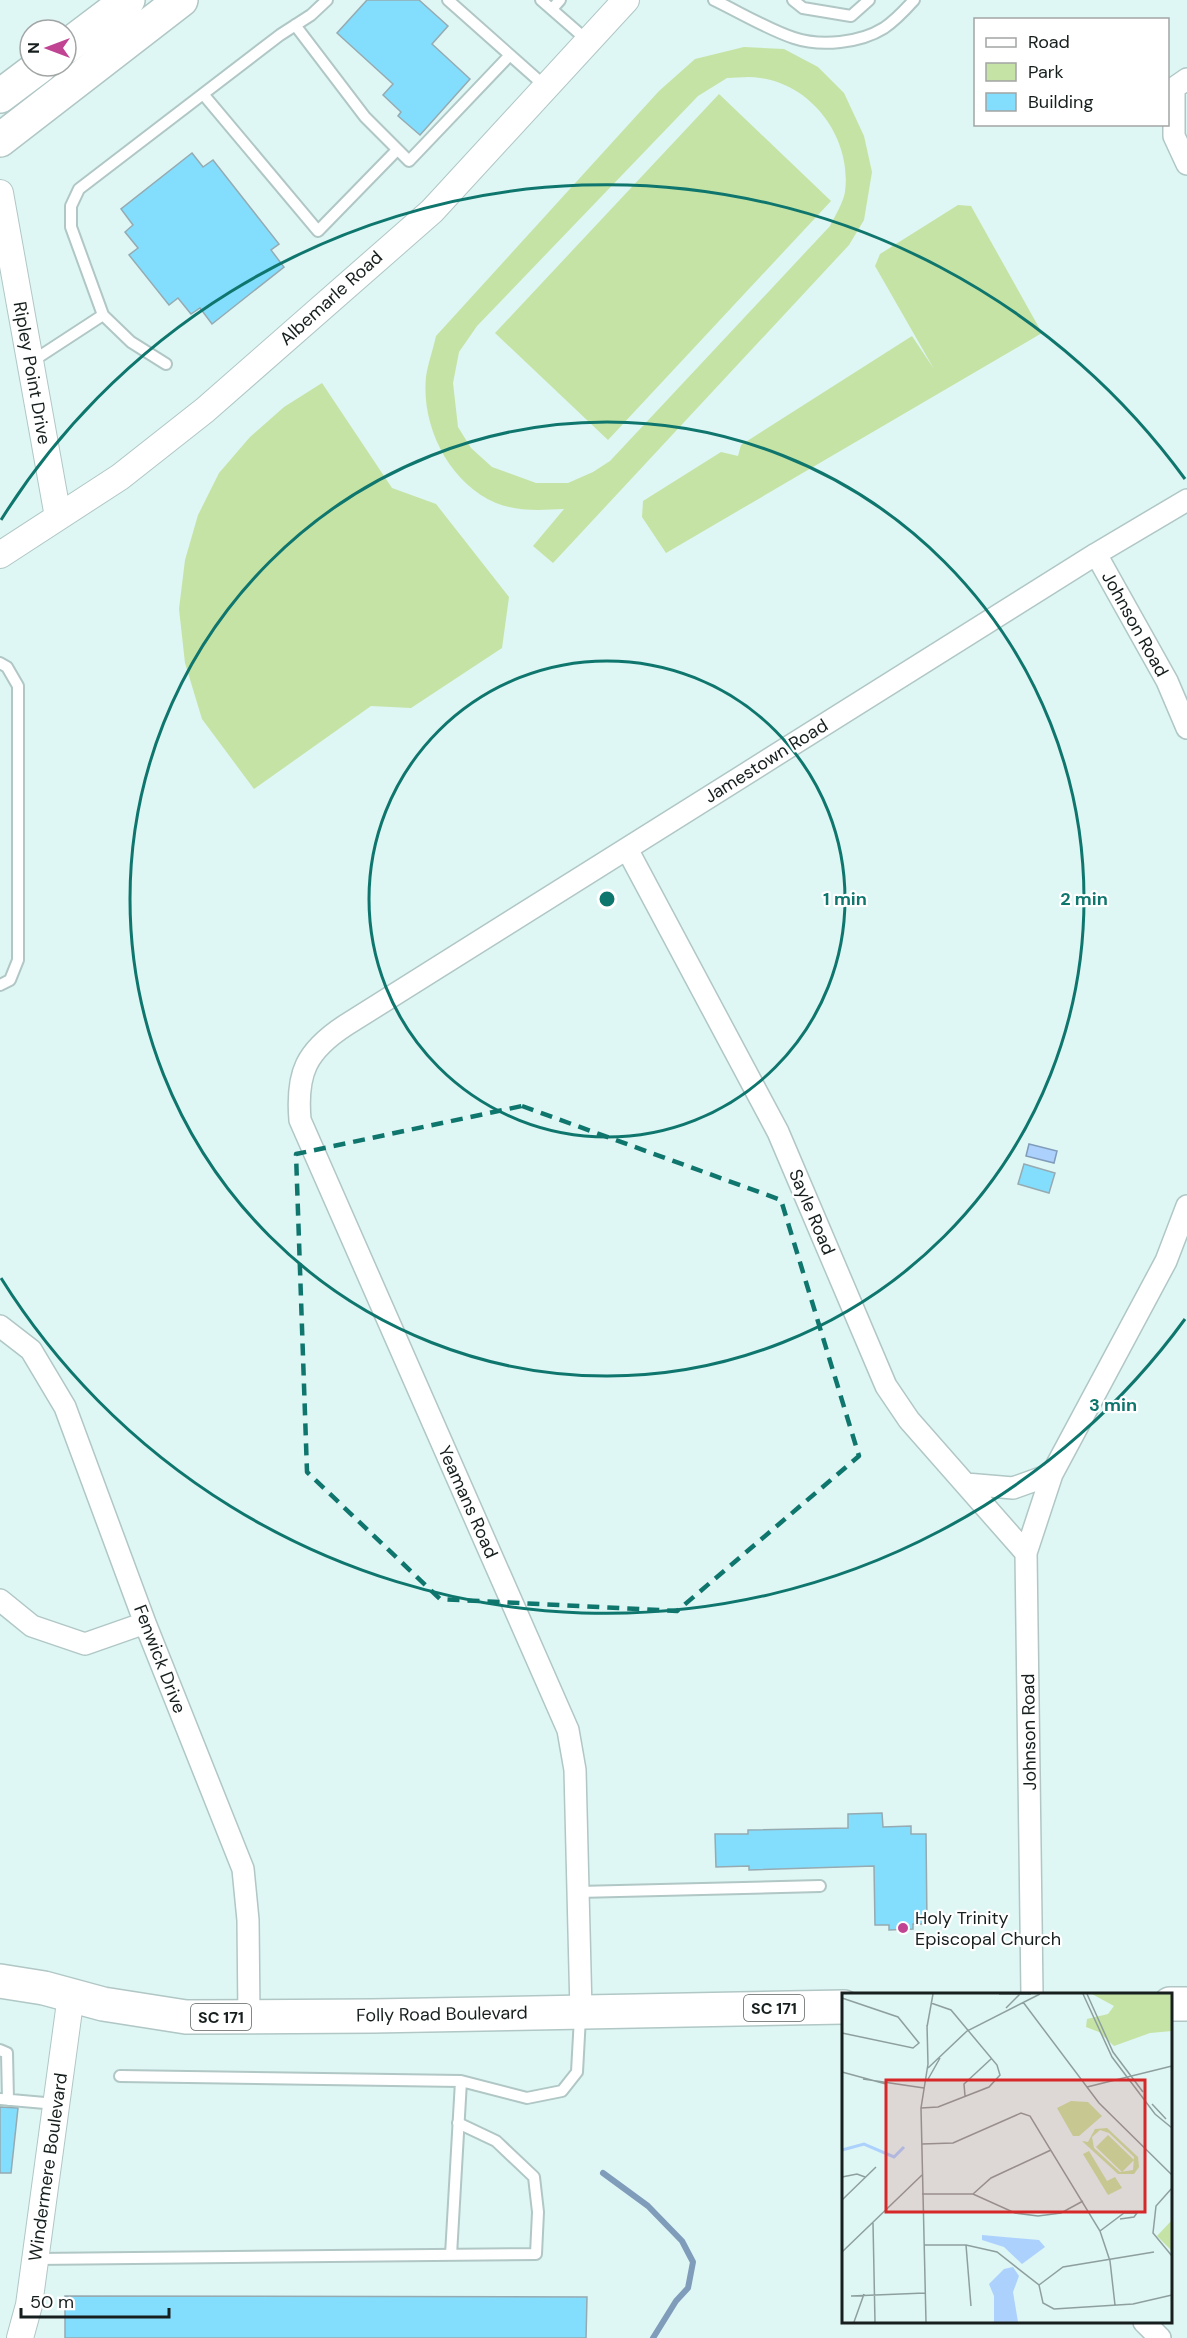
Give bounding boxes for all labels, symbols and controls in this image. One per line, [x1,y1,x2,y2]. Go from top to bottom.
north arrow [18,18,78,78]
legend [974,18,1169,126]
text: Road [1028,30,1070,54]
text: N [23,42,44,54]
text: Park [1028,60,1064,84]
text: Building [1028,90,1093,114]
street label: Albemarle Road [274,245,388,351]
street label: Ripley Point Drive [8,300,56,446]
street label: Johnson Road [1096,567,1174,681]
street label: Jamestown Road [700,713,832,809]
text: 1 min [823,887,867,911]
text: 2 min [1060,887,1108,911]
centre of rings [597,889,617,909]
street label: Sayle Road [783,1165,841,1259]
text: 3 min [1089,1393,1137,1417]
street label: Yeamans Road [432,1442,504,1562]
street label: Fenwick Drive [128,1601,192,1717]
street label: Johnson Road [1016,1673,1042,1791]
place label: Holy Trinity Episcopal Church [915,1906,1061,1951]
marker: Holy Trinity Episcopal Church [896,1921,910,1935]
inset map [842,1993,1172,2323]
road number: SC 171 [744,1995,804,2021]
street label: Folly Road Boulevard [356,2001,528,2027]
road number: SC 171 [191,2004,251,2030]
street label: Windermere Boulevard [23,2071,73,2263]
scale bar [21,2281,170,2319]
text: 50 m [30,2290,74,2314]

